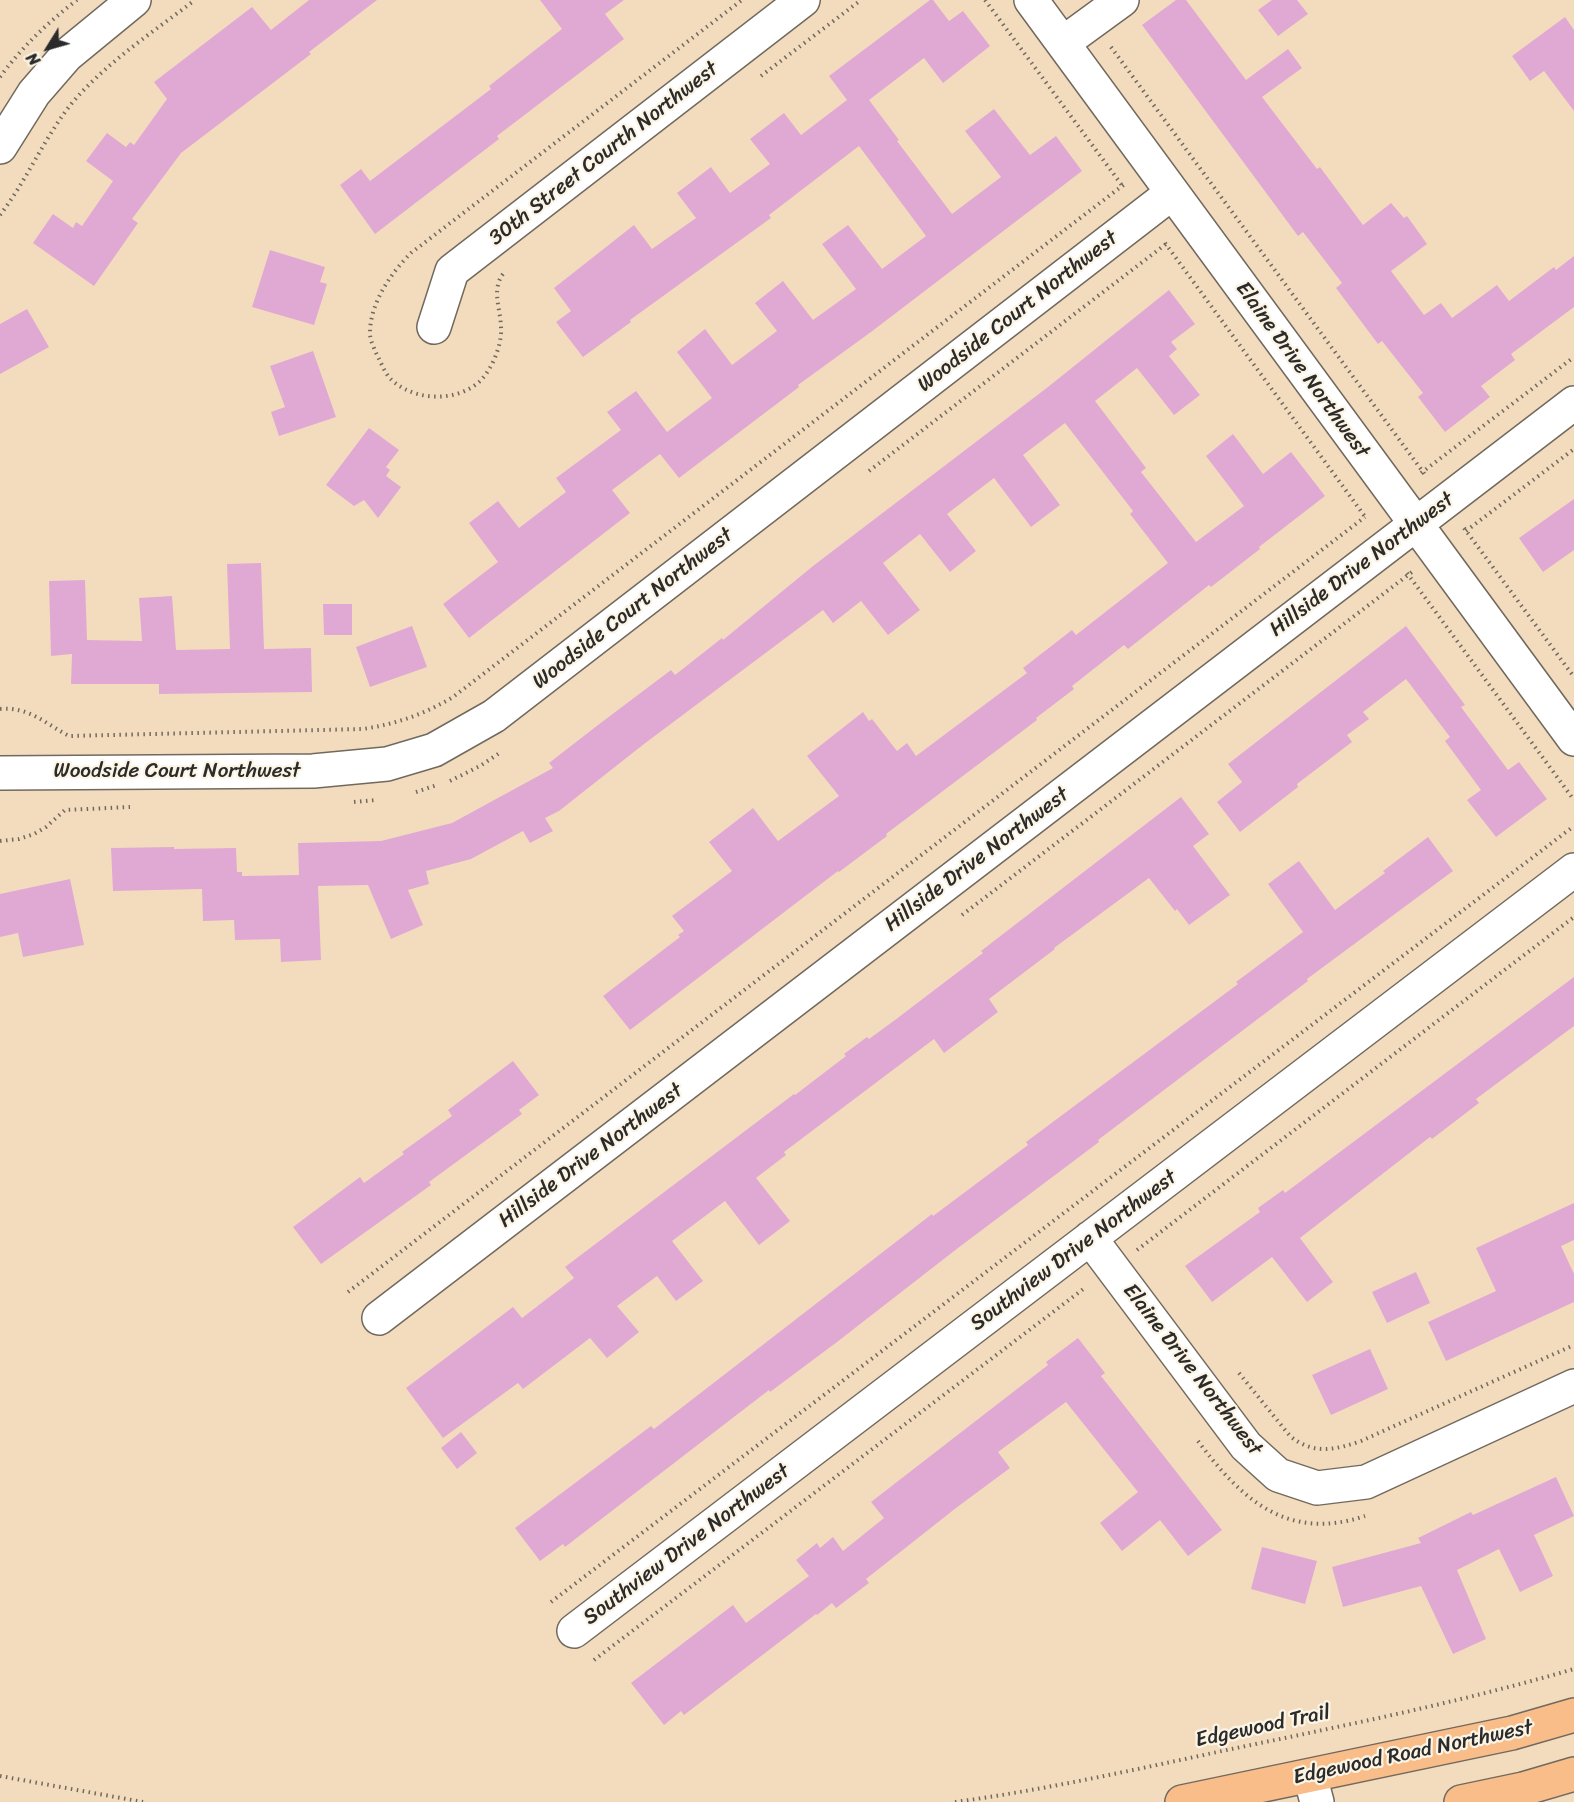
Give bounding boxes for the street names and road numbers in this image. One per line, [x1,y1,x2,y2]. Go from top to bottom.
street label: 30th Street Courth Northwest [484,57,724,251]
street label: Woodside Court Northwest [913,226,1123,398]
street label: Elaine Drive Northwest [1230,277,1374,463]
street label: Hillside Drive Northwest [1265,488,1459,642]
street label: Woodside Court Northwest [528,523,738,695]
street label: Woodside Court Northwest [53,759,301,785]
street label: Hillside Drive Northwest [880,783,1074,937]
street label: Hillside Drive Northwest [494,1079,688,1233]
street label: Southview Drive Northwest [966,1165,1182,1337]
street label: Elaine Drive Northwest [1117,1279,1267,1461]
street label: Southview Drive Northwest [579,1459,795,1631]
street label: Edgewood Trail [1193,1700,1333,1754]
street label: Edgewood Road Northwest [1291,1715,1535,1791]

